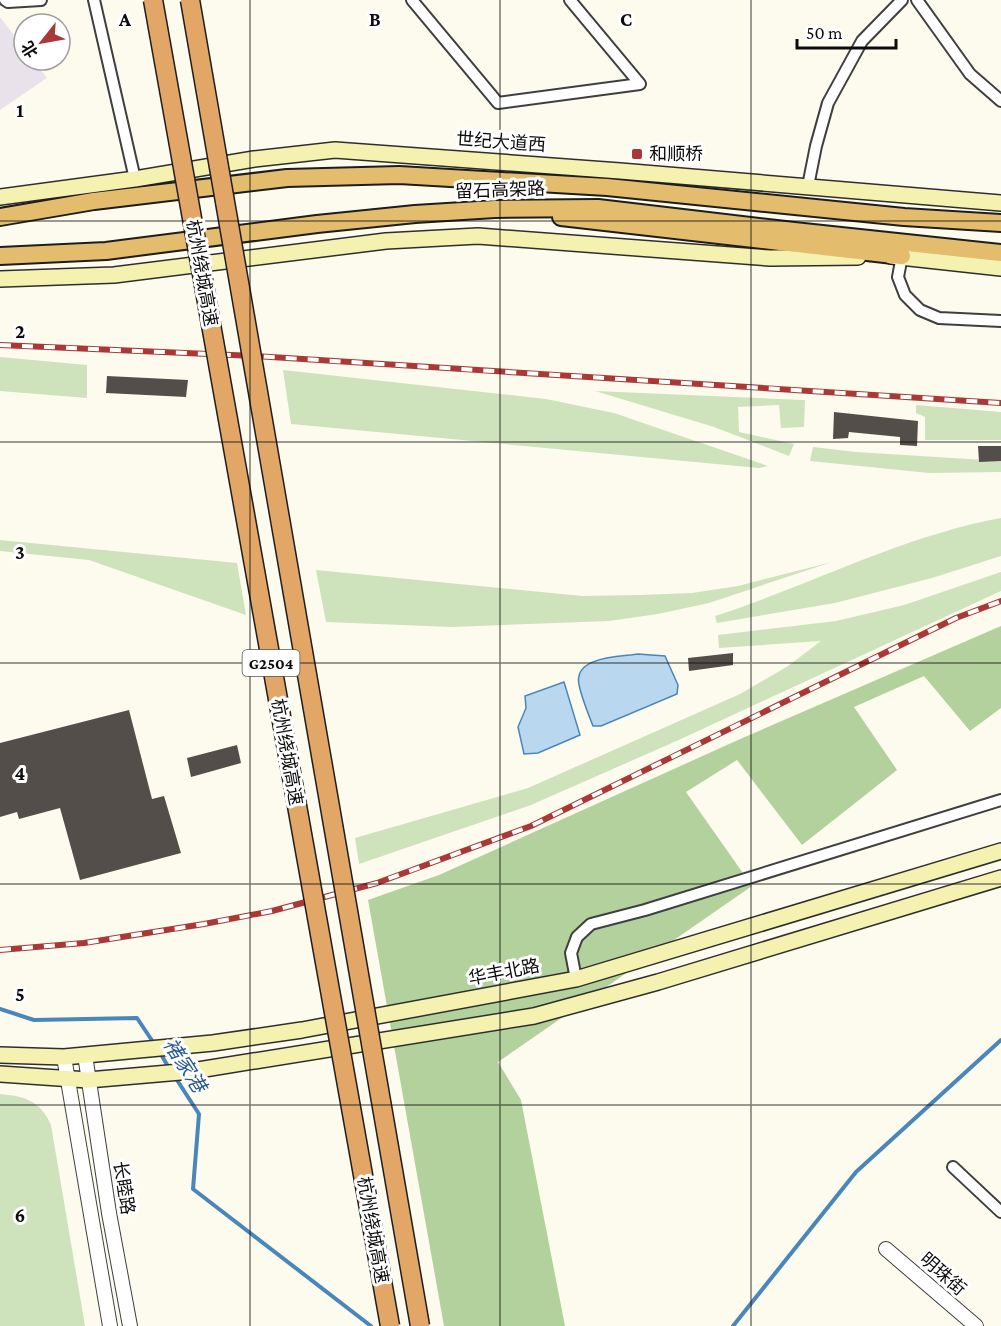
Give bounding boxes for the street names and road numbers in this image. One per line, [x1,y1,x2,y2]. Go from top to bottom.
street label: 世纪大道西 [455,129,547,155]
street label: 留石高架路 [455,178,545,202]
street label: 杭州绕城高速 [183,218,221,328]
road number: G2504 [242,650,300,676]
street label: 杭州绕城高速 [268,697,306,807]
street label: 华丰北路 [467,955,541,989]
street label: 长睦路 [110,1160,138,1216]
street label: 杭州绕城高速 [354,1175,392,1285]
street label: 明珠街 [916,1249,970,1299]

